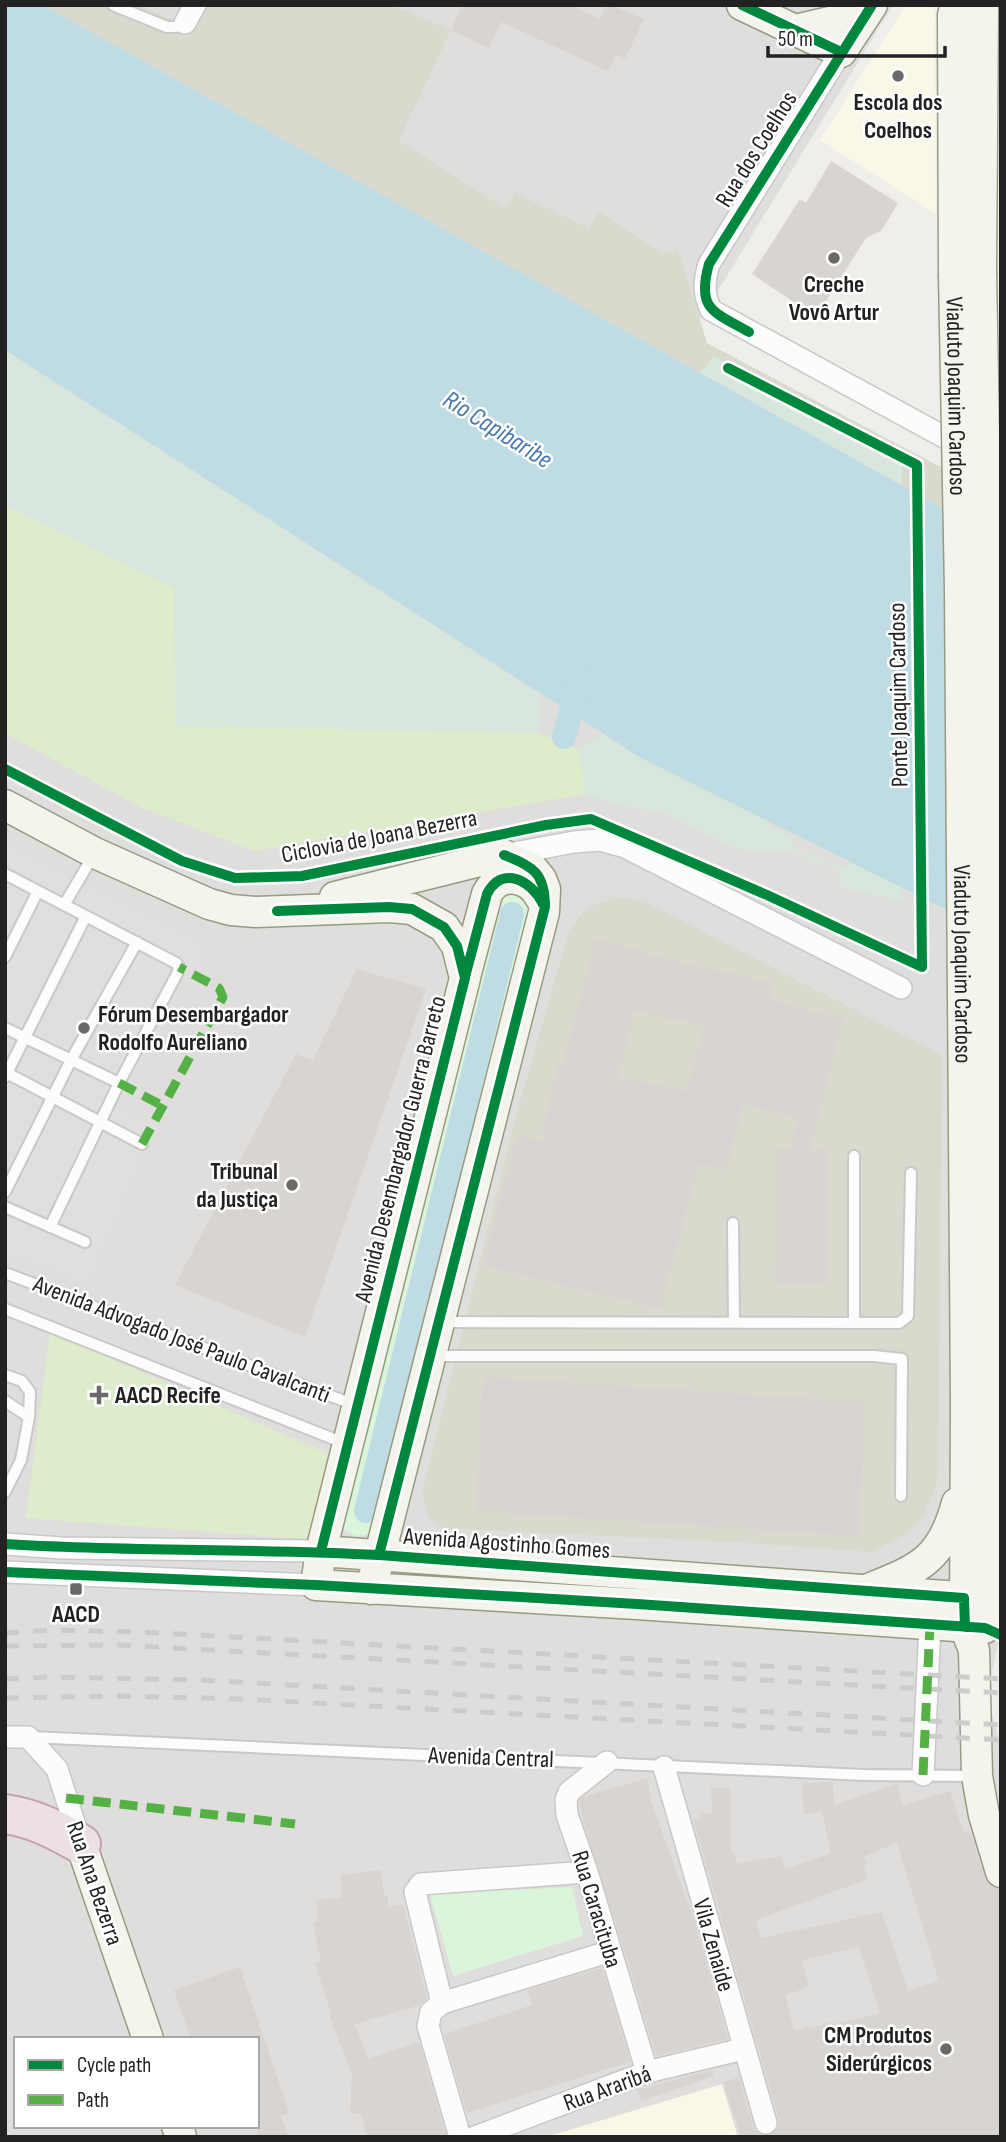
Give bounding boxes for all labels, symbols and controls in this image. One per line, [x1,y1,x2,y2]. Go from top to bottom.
scale bar [768,14,945,58]
text: 50 m [778,27,813,52]
marker: Escola dos Coelhos [890,68,906,84]
street label: Rua dos Coelhos [709,86,803,212]
place label: Escola dos Coelhos [854,88,942,145]
marker: Creche Vovô Artur [826,250,842,266]
place label: Creche Vovô Artur [789,270,880,327]
street label: Viaduto Joaquim Cardoso [939,296,972,496]
water label: Rio Capibaribe [437,385,558,476]
street label: Ponte Joaquim Cardoso [882,603,915,787]
street label: Ciclovia de Joana Bezerra [279,803,479,870]
street label: Viaduto Joaquim Cardoso [947,864,977,1064]
street label: Avenida Desembargador Guerra Barreto [348,993,453,1306]
place label: Fórum Desembargador Rodolfo Aureliano [98,1000,289,1057]
marker: Fórum Desembargador Rodolfo Aureliano [76,1020,92,1036]
place label: Tribunal da Justiça [196,1157,278,1214]
marker: Tribunal da Justiça [284,1177,300,1193]
street label: Avenida Advogado José Paulo Cavalcanti [28,1269,334,1410]
place label: AACD Recife [114,1381,221,1410]
marker: AACD Recife [89,1385,109,1405]
street label: Avenida Agostinho Gomes [402,1522,611,1565]
marker: AACD [68,1581,84,1597]
place label: AACD [51,1600,100,1629]
street label: Avenida Central [427,1741,554,1774]
street label: Rua Ana Bezerra [60,1817,129,1949]
street label: Rua Caracituba [565,1847,628,1971]
street label: Vila Zenaide [686,1895,741,1995]
place label: CM Produtos Siderúrgicos [824,2021,932,2078]
legend [14,2037,259,2128]
marker: CM Produtos Siderúrgicos [938,2041,954,2057]
text: Cycle path [77,2053,151,2078]
street label: Rua Araribá [559,2059,655,2118]
text: Path [77,2088,109,2113]

